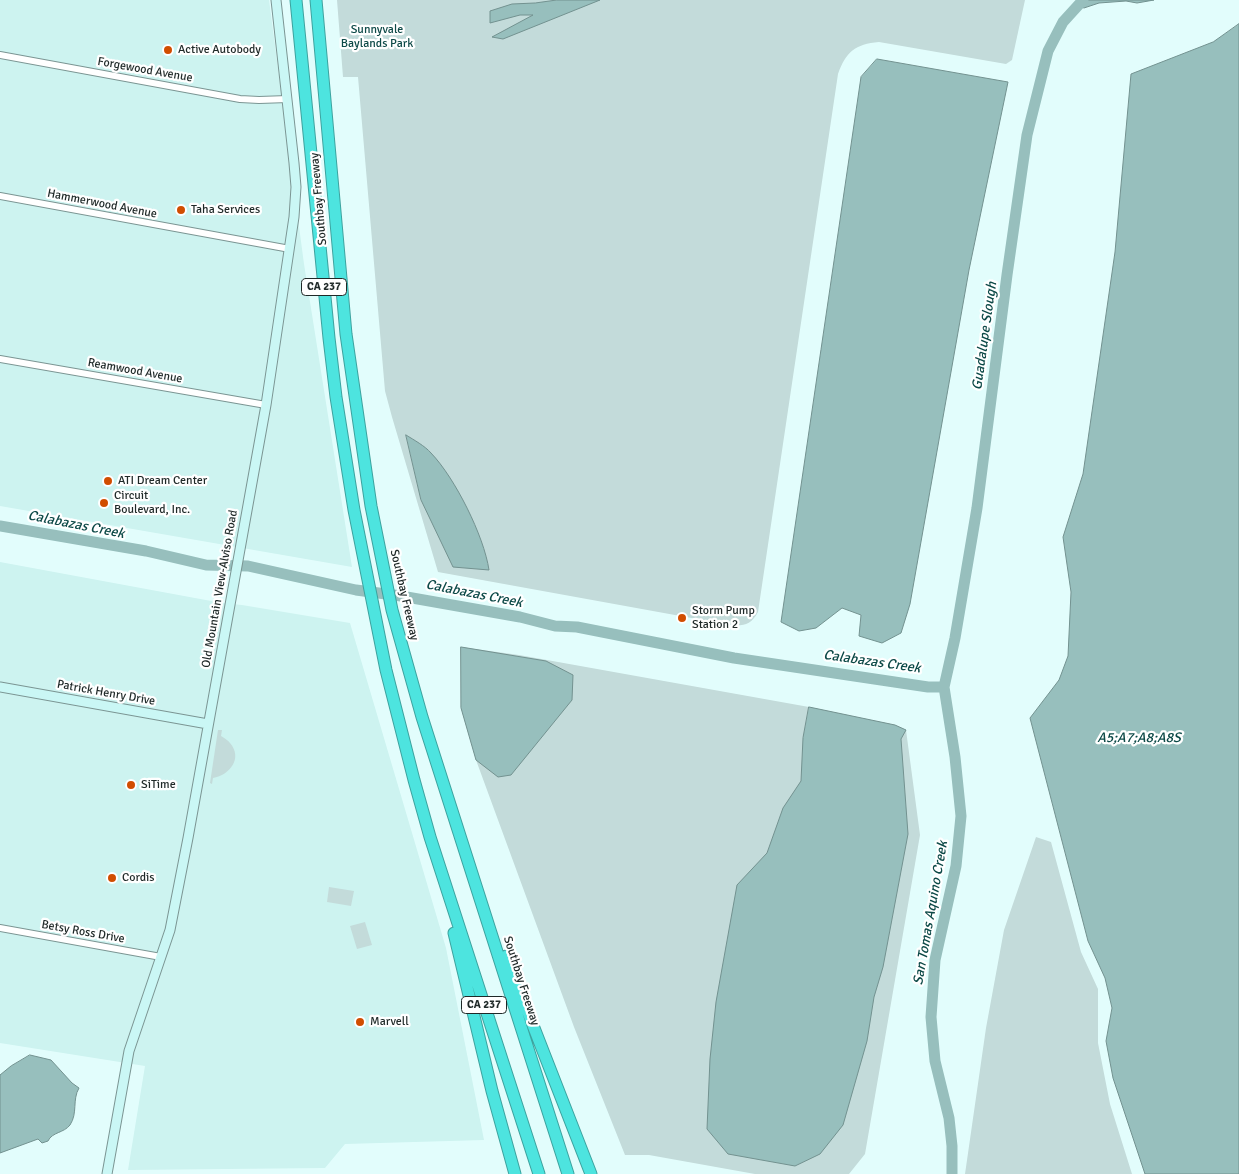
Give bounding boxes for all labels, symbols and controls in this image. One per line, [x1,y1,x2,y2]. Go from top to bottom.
park label: Sunnyvale Baylands Park [341,23,413,51]
place label: Active Autobody [178,43,261,57]
marker: Active Autobody [162,44,174,56]
street label: Forgewood Avenue [96,55,194,85]
street label: Southbay Freeway [308,152,330,246]
street label: Hammerwood Avenue [46,186,158,222]
place label: Taha Services [191,203,260,217]
marker: Taha Services [175,204,187,216]
road number: CA 237 [302,278,346,296]
water label: Guadalupe Slough [969,281,1001,391]
street label: Reamwood Avenue [86,356,184,386]
place label: ATI Dream Center [118,474,207,488]
marker: ATI Dream Center [102,475,114,487]
place label: Circuit Boulevard, Inc. [114,489,190,517]
marker: Circuit Boulevard, Inc. [98,497,110,509]
water label: Calabazas Creek [26,507,126,543]
street label: Old Mountain View-Alviso Road [199,509,241,669]
street label: Southbay Freeway [387,548,421,642]
water label: Calabazas Creek [424,576,524,612]
place label: Storm Pump Station 2 [692,604,755,632]
marker: Storm Pump Station 2 [676,612,688,624]
water label: Calabazas Creek [822,647,922,677]
street label: Patrick Henry Drive [56,677,156,709]
water label: A5;A7;A8;A8S [1097,730,1181,746]
place label: SiTime [141,778,176,792]
marker: SiTime [125,779,137,791]
water label: San Tomas Aquino Creek [910,840,952,986]
place label: Cordis [122,871,155,885]
marker: Cordis [106,872,118,884]
street label: Betsy Ross Drive [40,918,126,946]
street label: Southbay Freeway [500,935,542,1027]
road number: CA 237 [462,996,506,1014]
place label: Marvell [370,1015,409,1029]
marker: Marvell [354,1016,366,1028]

